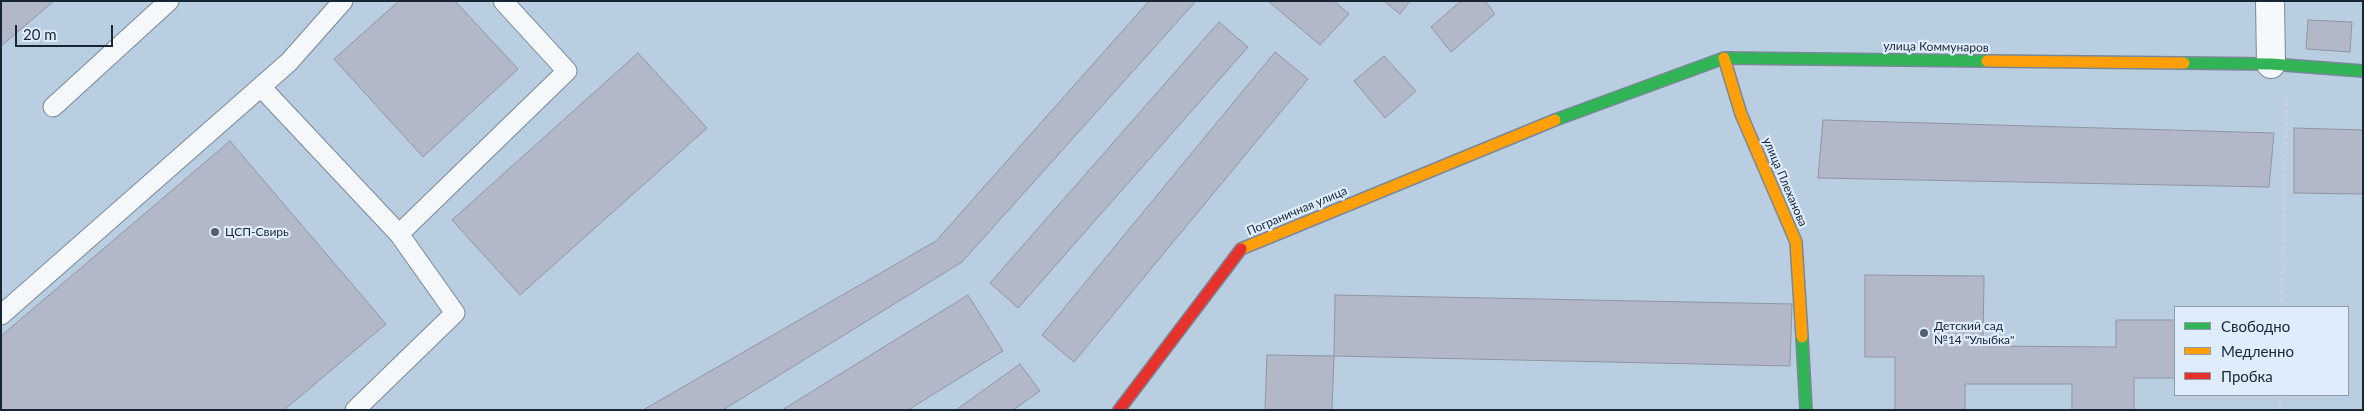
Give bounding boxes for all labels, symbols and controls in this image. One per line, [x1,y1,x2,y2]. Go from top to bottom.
scale bar [18,15,115,47]
text: 20 m [23,25,57,43]
street label: улица Коммунаров [1883,39,1989,55]
street label: улица Плеханова [1760,135,1810,229]
street label: Пограничная улица [1245,183,1349,239]
place label: ЦСП-Свирь [225,225,289,239]
marker: ЦСП-Свирь [209,226,221,238]
legend [2174,306,2349,396]
text: Свободно [2221,317,2290,335]
place label: Детский сад №14 "Улыбка" [1934,319,2014,347]
marker: Детский сад №14 "Улыбка" [1918,327,1930,339]
text: Медленно [2221,342,2294,360]
text: Пробка [2221,367,2273,385]

